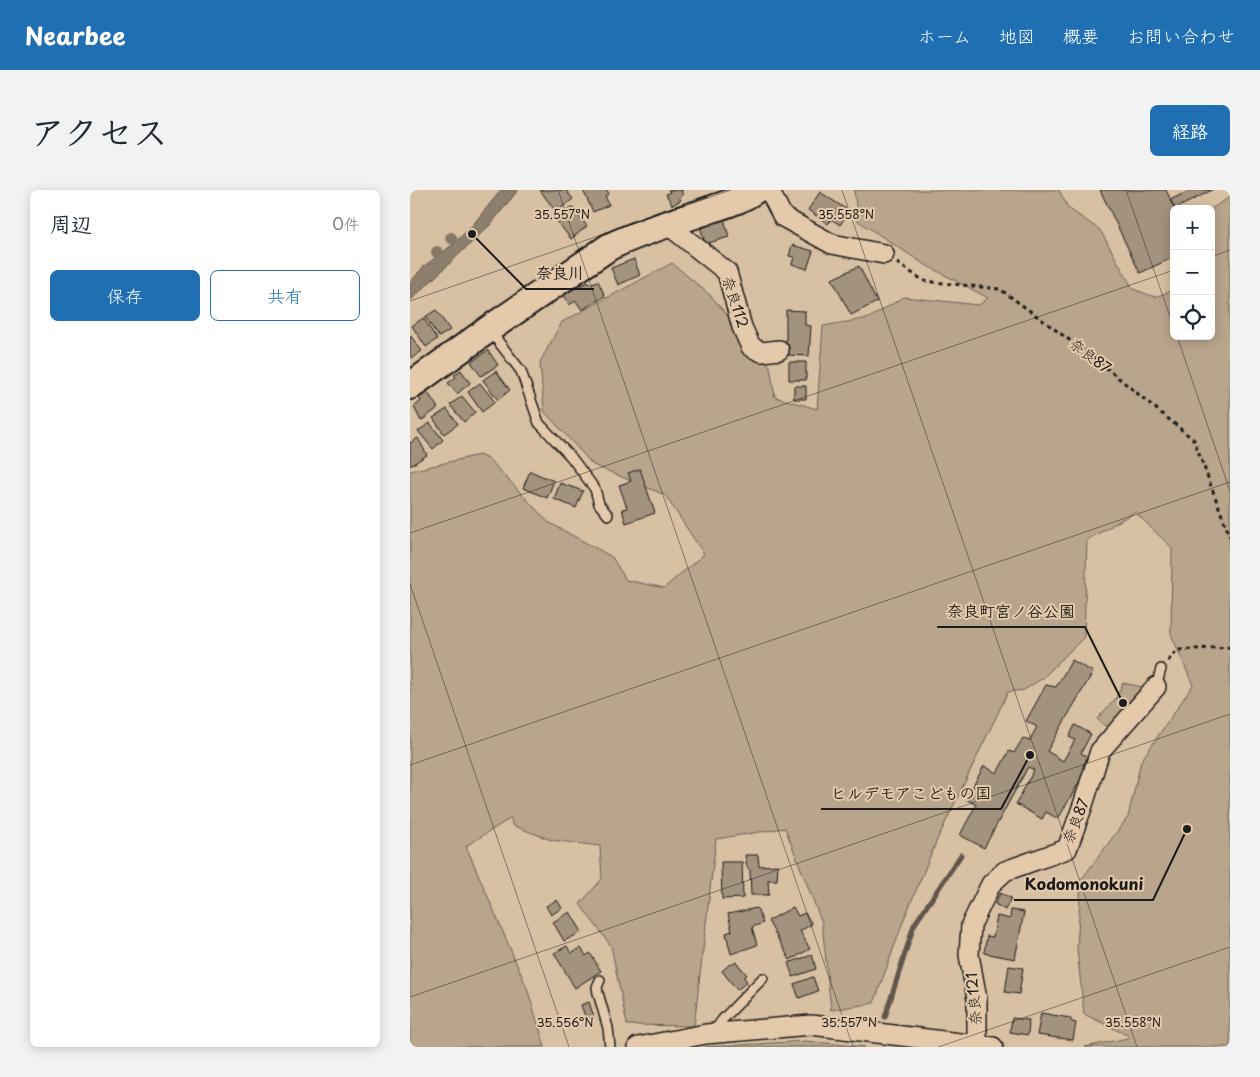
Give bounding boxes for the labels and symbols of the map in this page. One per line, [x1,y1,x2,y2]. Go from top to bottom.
text: 35.557°N [534,205,590,223]
text: 35.558°N [818,205,874,223]
callout: 奈良川 [526,258,594,289]
text: 奈良川 [536,260,584,284]
street label: 奈良112 [717,273,756,330]
street label: 奈良87 [1065,331,1117,378]
callout: 奈良町宮ノ谷公園 [937,596,1085,627]
text: 奈良町宮ノ谷公園 [947,598,1075,622]
callout: ヒルデモアこどもの国 [821,778,1001,809]
text: ヒルデモアこどもの国 [831,780,991,804]
street label: 奈良87 [1055,794,1094,847]
callout: Kodomonokuni [1014,869,1153,900]
text: Kodomonokuni [1025,871,1144,895]
street label: 奈良121 [959,972,986,1027]
text: 35.556°N [536,1013,594,1031]
text: 35.557°N [821,1013,877,1031]
text: 35.558°N [1105,1013,1161,1031]

